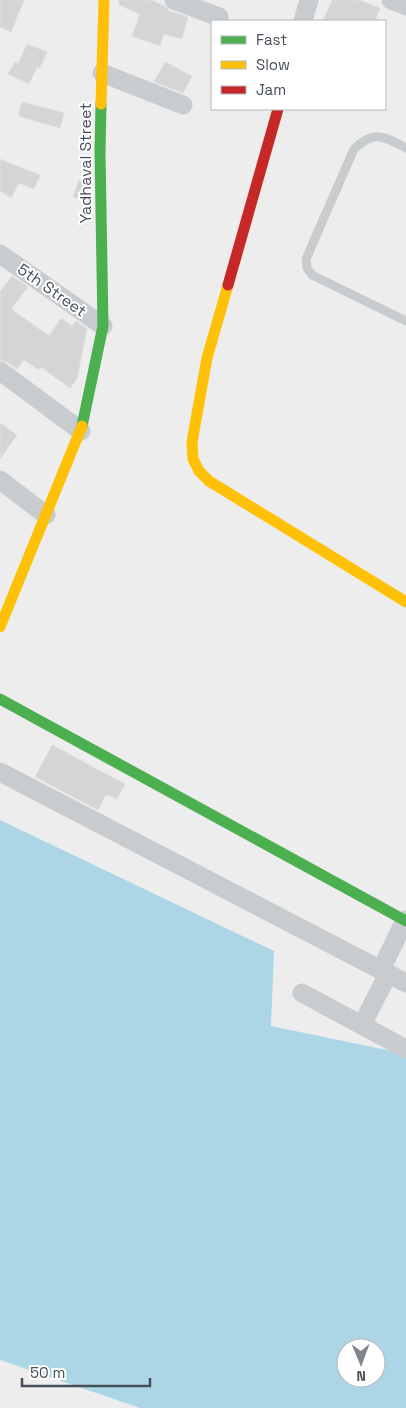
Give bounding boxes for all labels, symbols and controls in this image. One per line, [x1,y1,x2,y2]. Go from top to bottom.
legend [211,20,386,110]
text: Fast [256,30,287,49]
text: Slow [256,55,290,74]
text: Jam [256,80,286,99]
street label: Yadhaval Street [75,103,96,223]
street label: 5th Street [13,259,91,321]
north arrow [336,1338,386,1388]
scale bar [22,1356,150,1388]
text: 50 m [30,1363,65,1382]
text: N [356,1367,366,1385]

